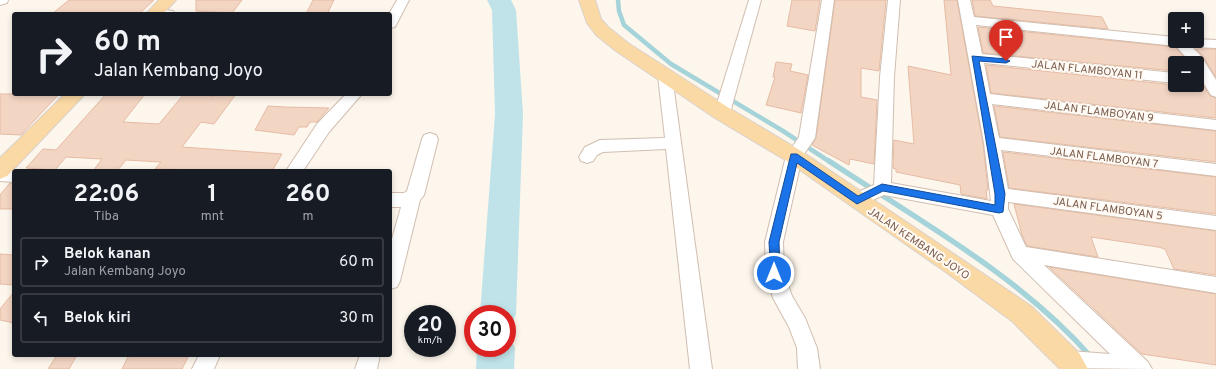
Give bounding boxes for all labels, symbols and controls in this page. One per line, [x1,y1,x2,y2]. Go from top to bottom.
map controls [1168,12,1204,92]
button: + [1168,12,1204,48]
pin [989,20,1023,61]
text: 60 m [94,25,161,61]
icon: arrive [995,26,1017,48]
icon: right [28,28,80,80]
button: − [1168,56,1204,92]
street label: JALAN FLAMBOYAN 11 [1030,57,1143,83]
text: Jalan Kembang Joyo [94,60,263,83]
street label: JALAN FLAMBOYAN 9 [1043,98,1154,126]
street label: JALAN FLAMBOYAN 7 [1049,144,1159,172]
text: 22:06 [73,180,139,210]
text: 1 [207,180,217,210]
text: 260 [285,180,331,210]
street label: JALAN FLAMBOYAN 5 [1052,194,1164,224]
street label: JALAN KEMBANG JOYO [865,205,972,283]
text: Tiba [94,209,119,225]
text: mnt [201,209,224,225]
text: m [302,209,313,225]
text: Belok kanan [64,245,151,264]
icon: right [30,251,52,273]
position arrow [753,252,795,294]
text: 60 m [339,253,374,272]
text: Jalan Kembang Joyo [64,264,186,280]
speed limit sign: 30 [464,305,516,357]
icon: left [30,307,52,329]
text: Belok kiri [64,309,131,328]
text: 30 m [339,309,374,328]
text: 20 [417,313,443,339]
text: km/h [418,334,442,347]

